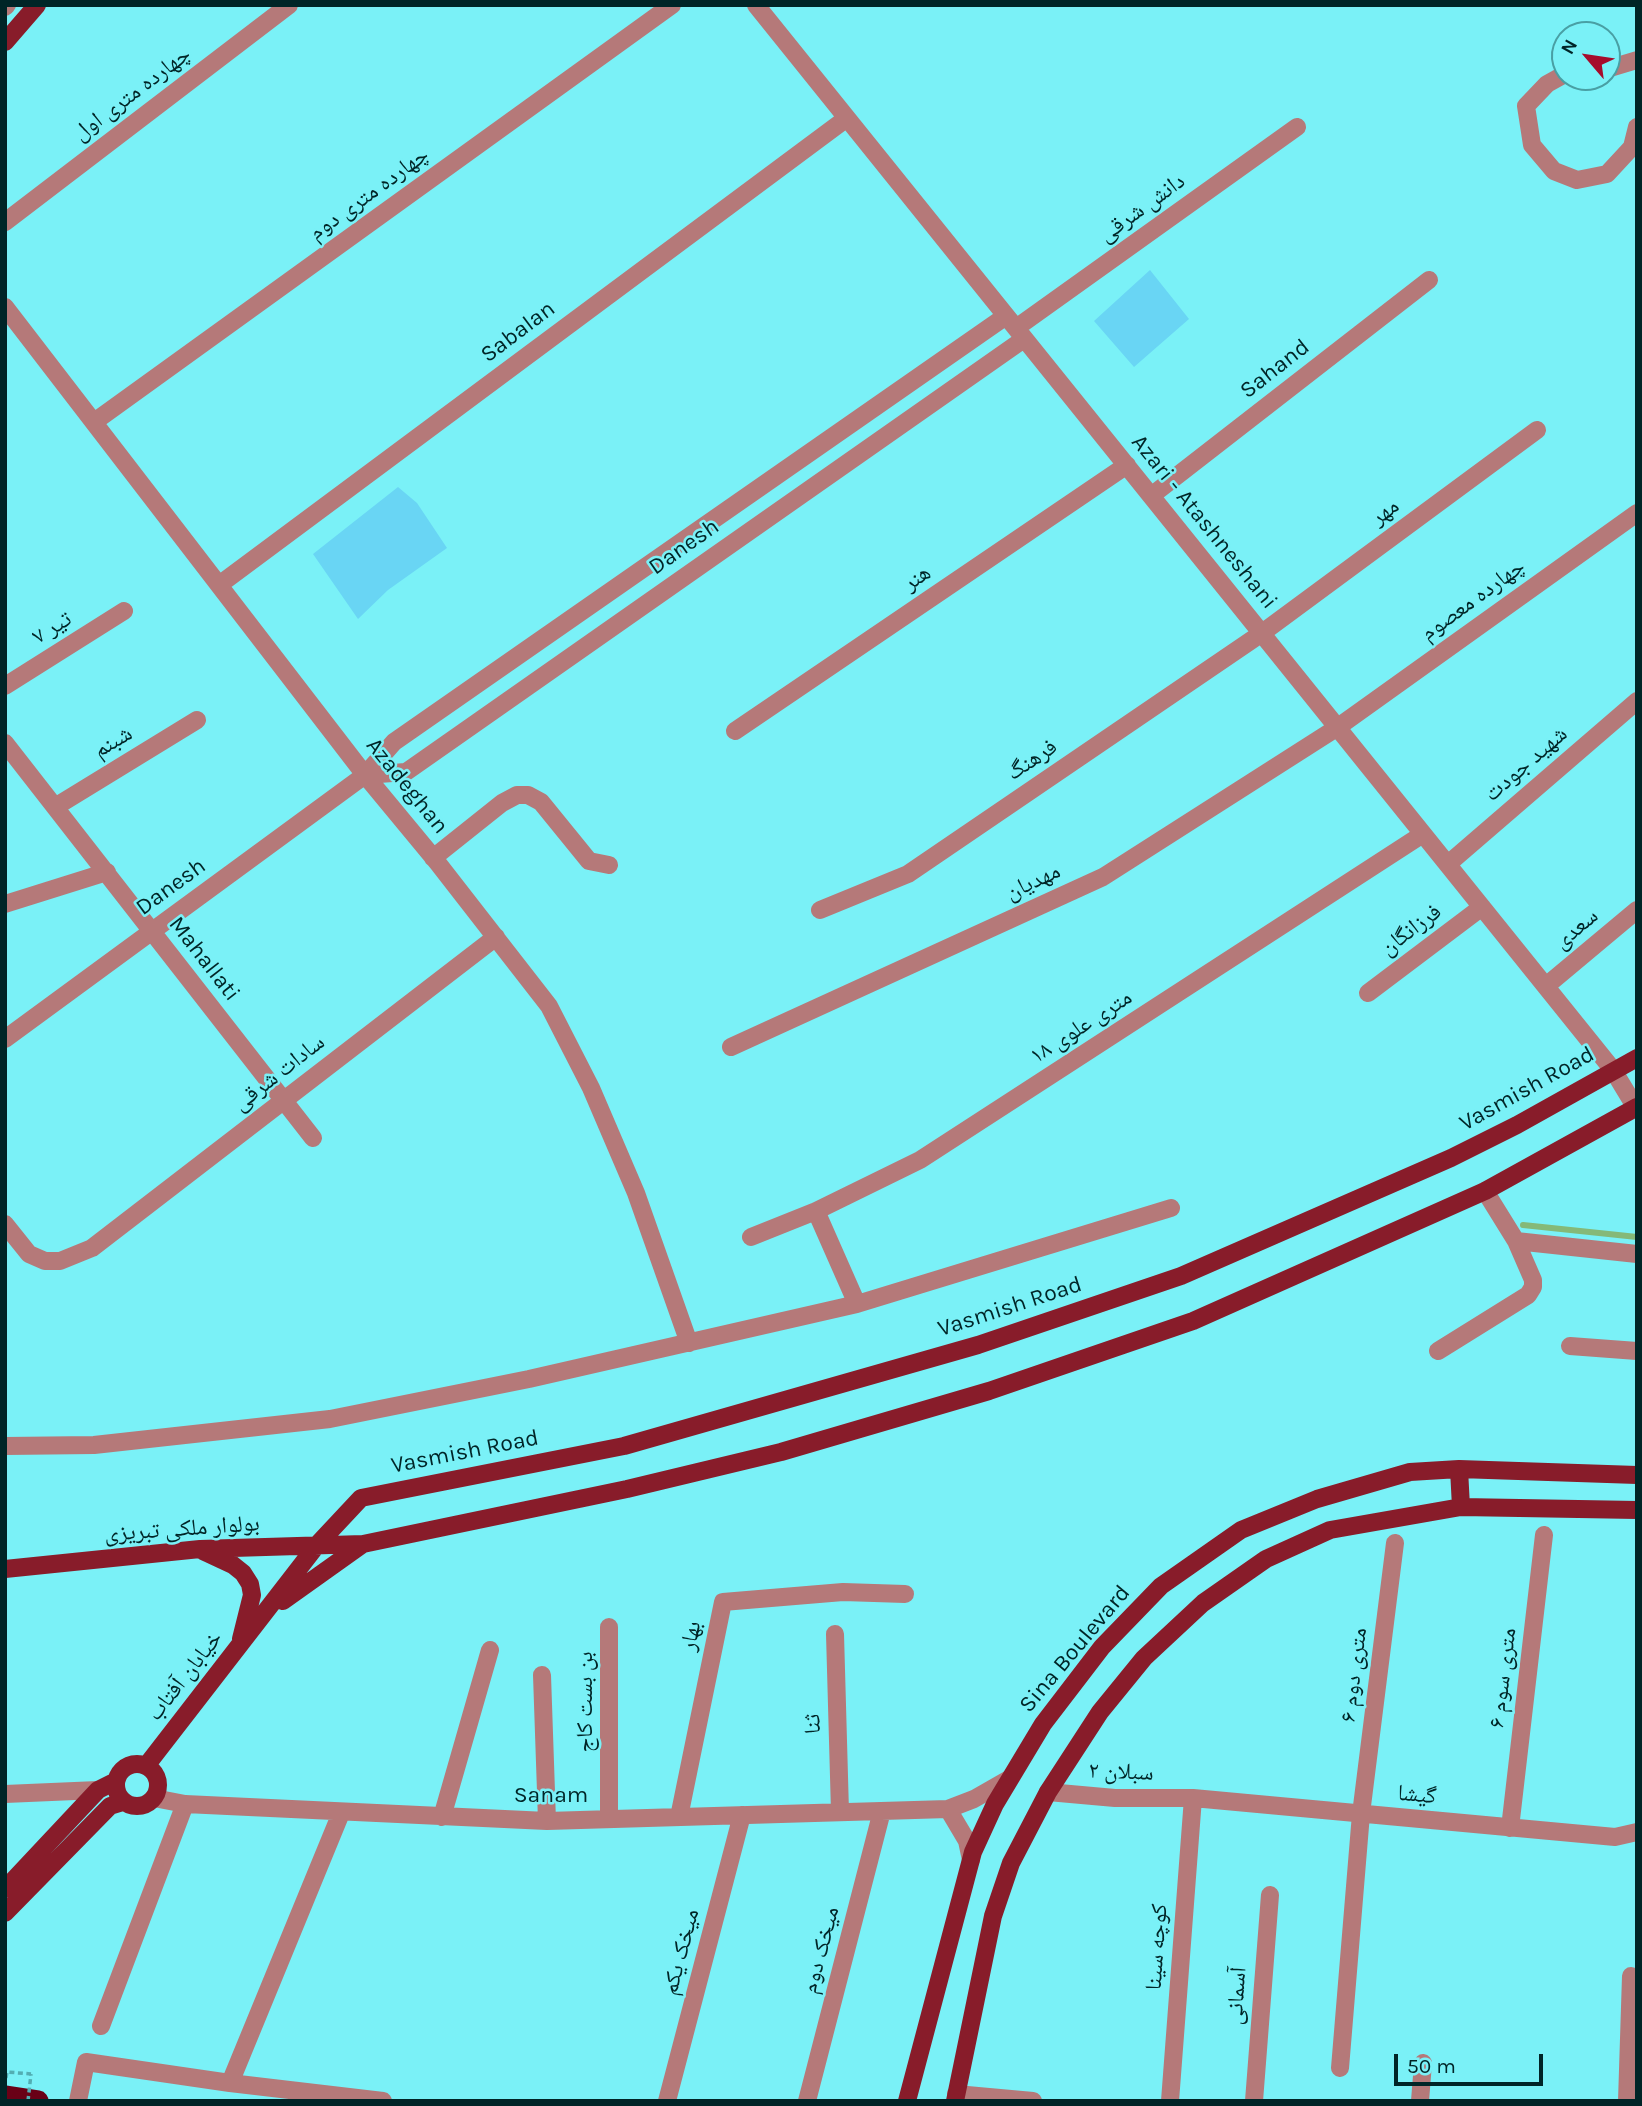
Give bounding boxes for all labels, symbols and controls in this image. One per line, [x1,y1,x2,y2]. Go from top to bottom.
north arrow [1551,21,1621,91]
text: N [1556,35,1582,58]
street label: چهارده متری اول [68,41,196,147]
street label: چهارده متری دوم [304,141,434,247]
street label: دانش شرقی [1093,167,1191,249]
street label: Sabalan [475,295,561,369]
street label: Sahand [1235,333,1315,405]
street label: Azari - Atashneshani [1125,429,1283,615]
street label: مهر [1365,492,1405,532]
street label: Danesh [644,513,724,581]
street label: چهارده معصوم [1415,553,1531,647]
street label: هنر [898,559,936,597]
street label: ۷ تیر [27,605,77,651]
street label: شبنم [88,720,138,764]
street label: شهید جودت [1479,720,1573,808]
street label: Azadeghan [360,732,454,840]
street label: فرهنگ [1001,733,1063,787]
street label: Danesh [131,852,211,922]
street label: مهدیان [1001,857,1065,907]
street label: فرزانگان [1375,898,1447,962]
street label: سعدی [1548,902,1604,956]
street label: Mahallati [162,911,246,1007]
street label: ۱۸ متری علوی [1025,984,1137,1070]
street label: سادات شرقی [228,1029,330,1117]
street label: Vasmish Road [1455,1041,1599,1137]
street label: Vasmish Road [935,1271,1085,1343]
street label: Vasmish Road [389,1424,541,1480]
street label: بولوار ملکی تبریزی [103,1510,261,1548]
street label: Sina Boulevard [1014,1580,1136,1718]
street label: بهار [674,1619,708,1653]
street label: خیابان آفتاب [141,1625,229,1727]
street label: ۶ متری دوم [1335,1626,1373,1724]
street label: ۶ متری سوم [1483,1626,1523,1730]
street label: بن بست کاج [571,1651,599,1753]
street label: ثنا [799,1713,827,1735]
street label: سبلان ۲ [1088,1757,1154,1787]
street label: گیشا [1396,1780,1438,1810]
street label: Sanam [514,1781,588,1809]
street label: میخک دوم [796,1903,846,1997]
street label: کوچه سینا [1140,1903,1174,1991]
street label: میخک یکم [656,1906,706,1998]
street label: آسمانی [1221,1966,1253,2026]
scale bar [1397,2039,1546,2084]
text: 50 m [1407,2054,1456,2078]

